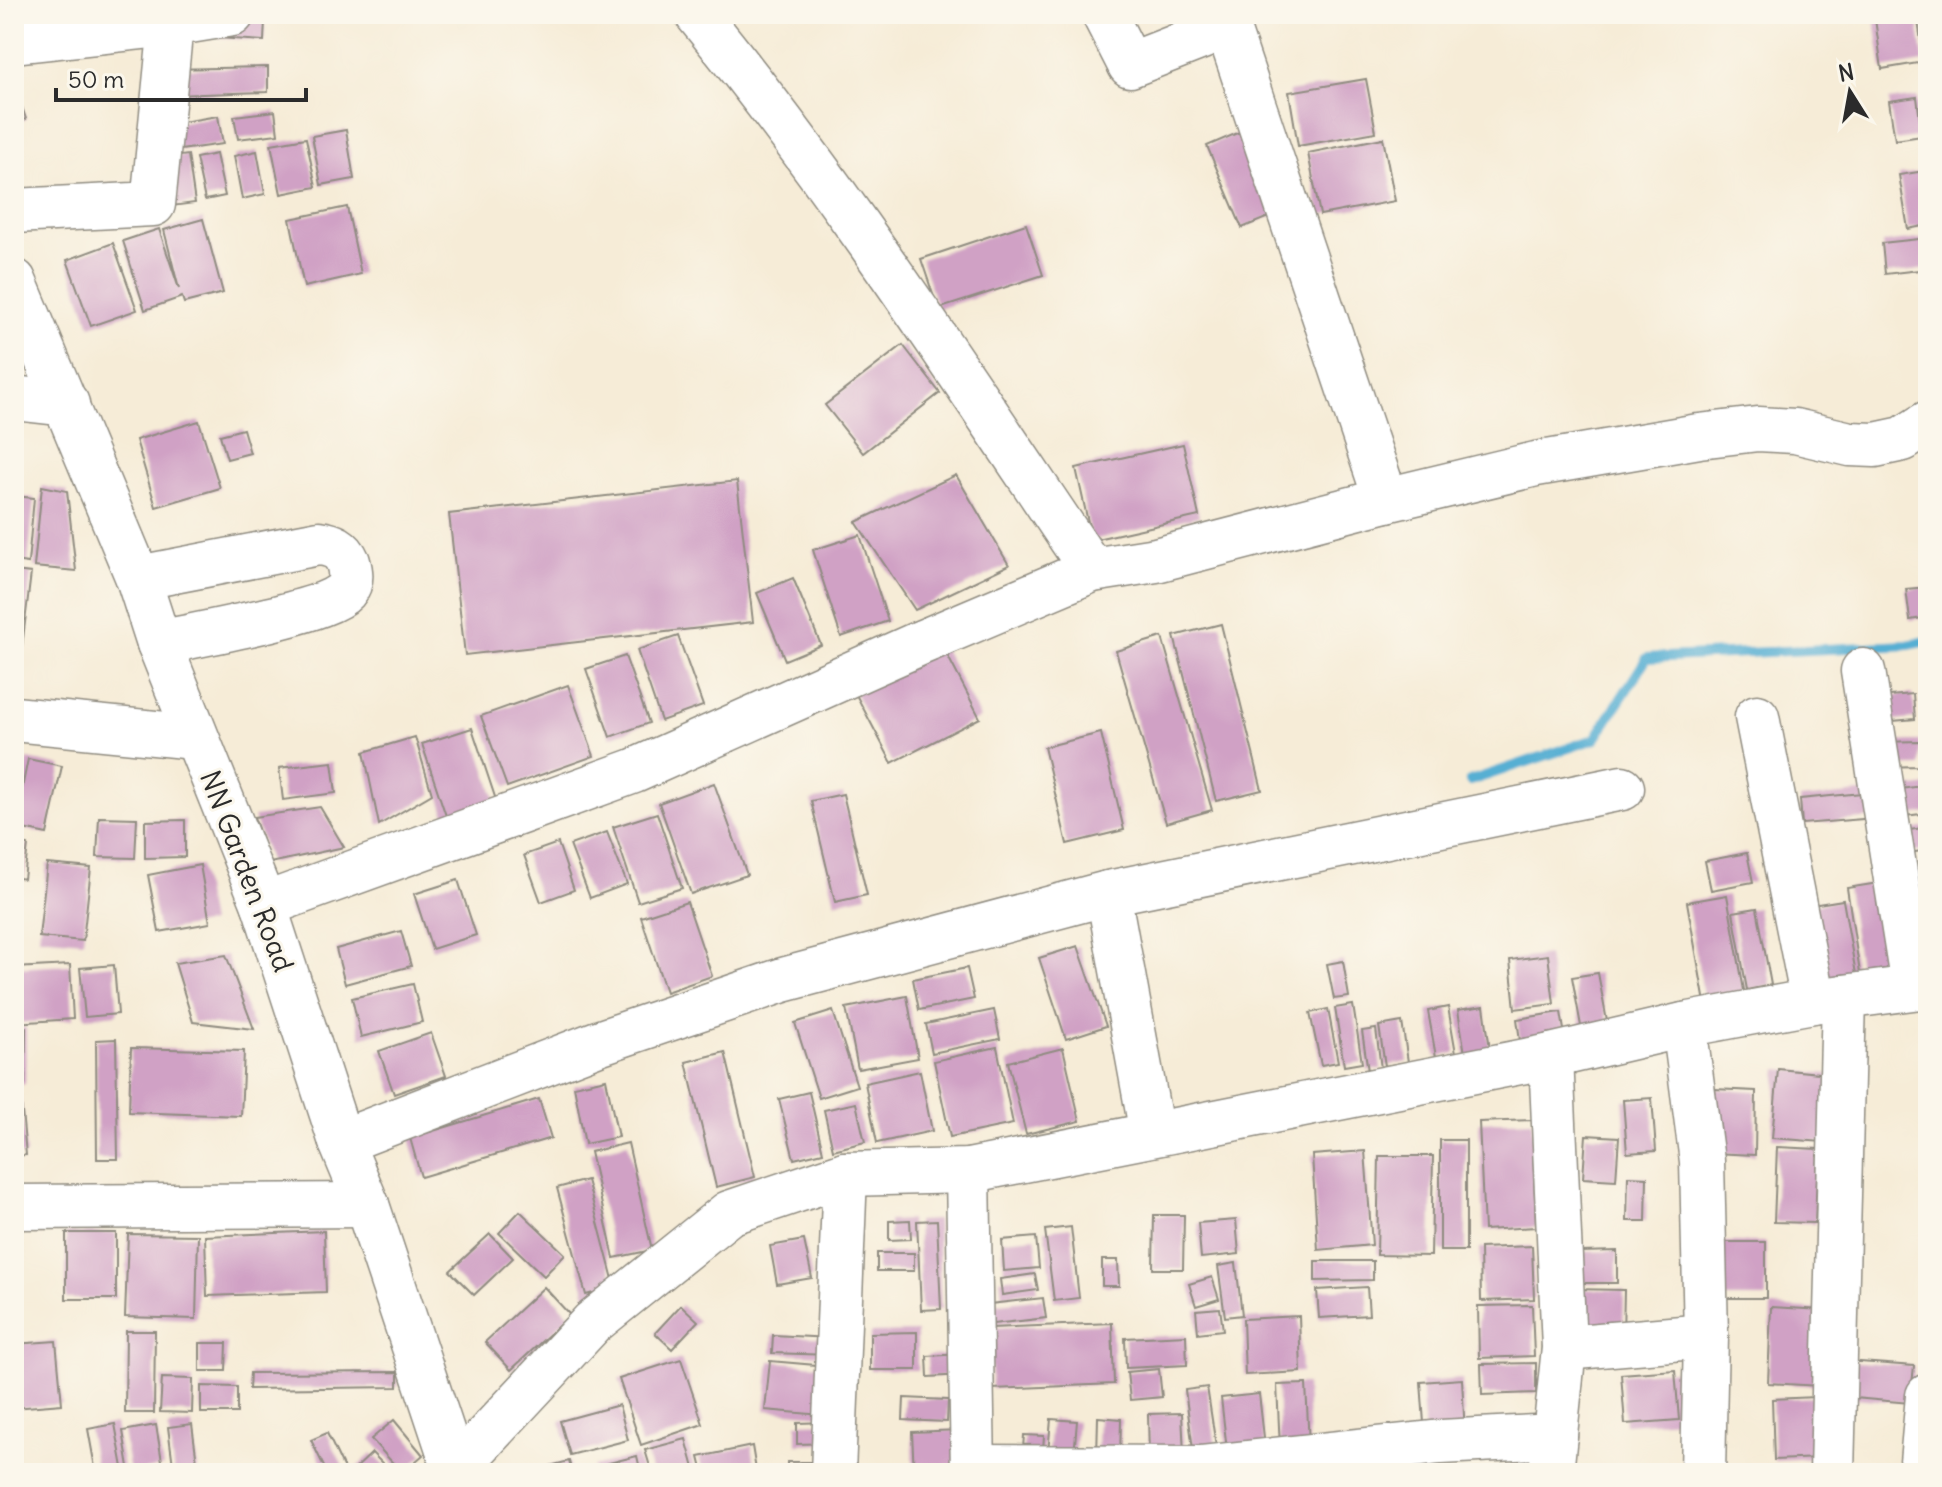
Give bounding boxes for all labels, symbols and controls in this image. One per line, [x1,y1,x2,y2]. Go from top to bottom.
scale bar [56,52,306,102]
north arrow [1810,52,1890,132]
text: N [1836,57,1856,88]
text: 50 m [68,64,124,94]
street label: NN Garden Road [192,765,302,977]

